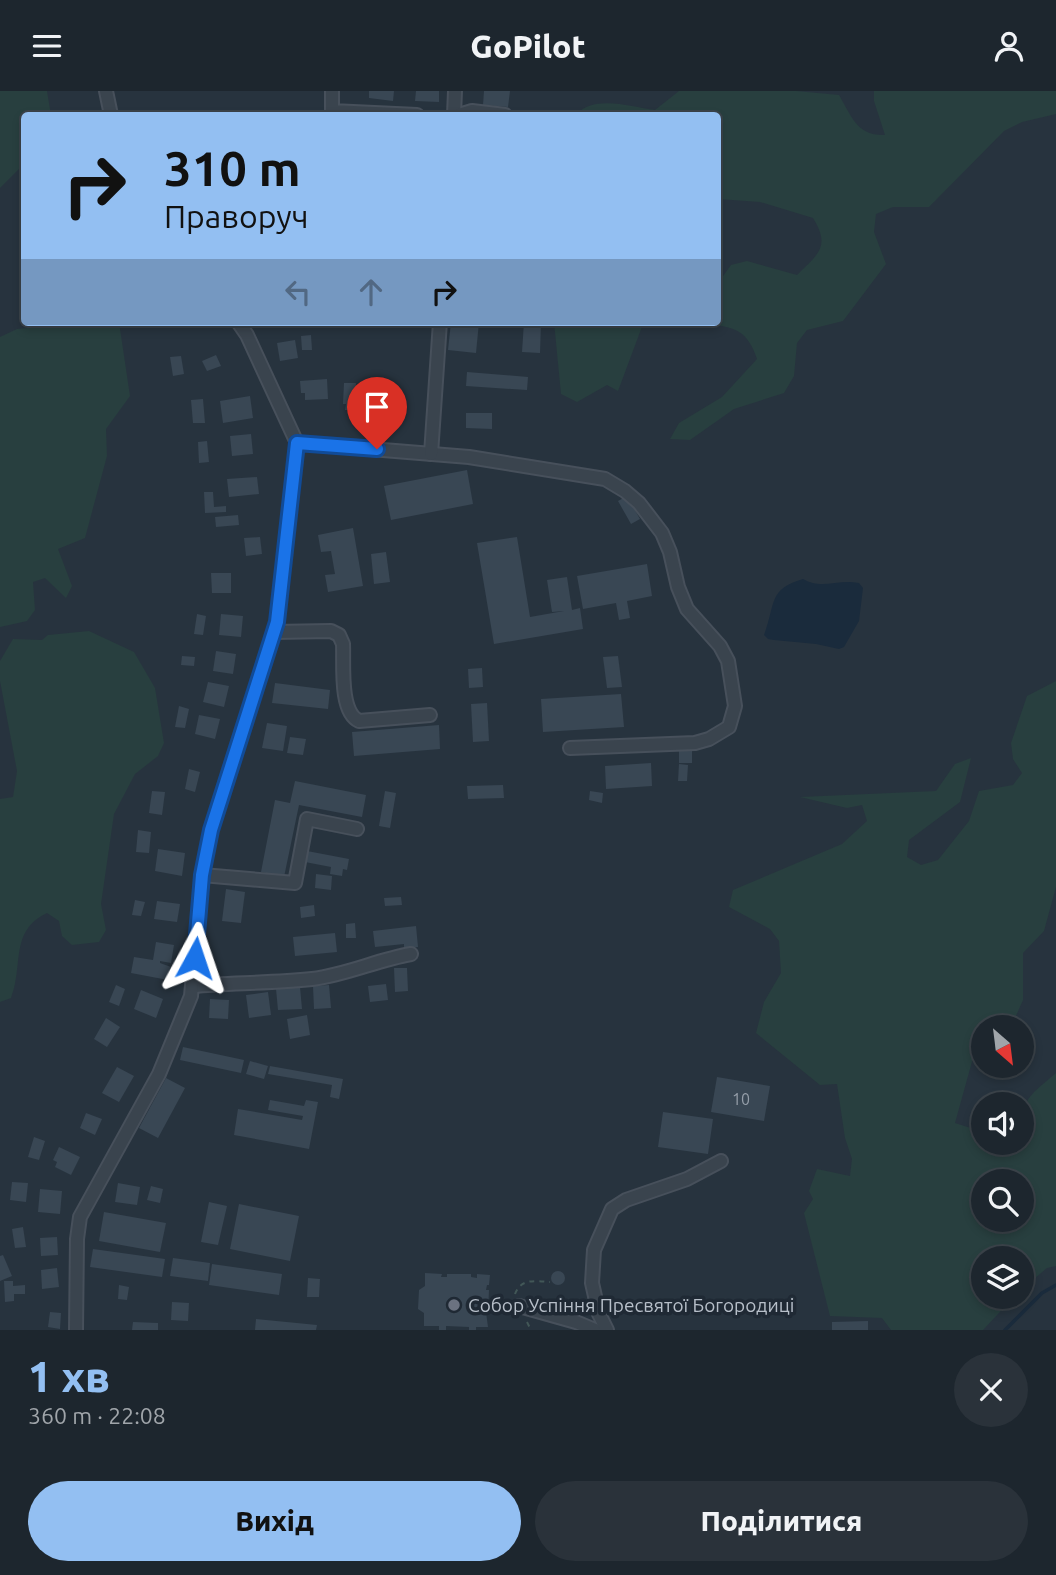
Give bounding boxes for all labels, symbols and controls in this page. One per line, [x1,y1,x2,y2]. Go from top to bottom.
icon: menu [28,27,66,65]
icon: person [990,27,1028,65]
text: GoPilot [470,28,586,64]
icon: right [49,140,140,231]
text: 310 m [164,140,301,195]
text: Праворуч [164,198,309,234]
icon: left [279,273,317,311]
icon: ahead [352,273,390,311]
icon: right [425,273,463,311]
pin [347,377,407,449]
icon: arrive [358,388,396,426]
position arrow [158,921,232,995]
north arrow [971,1015,1034,1078]
map controls [971,1015,1034,1309]
house number: 10 [732,1090,750,1108]
button: sound [971,1092,1034,1155]
button: search [971,1169,1034,1232]
button: layers [971,1246,1034,1309]
place label: Собор Успіння Пресвятої Богородиці [468,1294,794,1316]
marker: Собор Успіння Пресвятої Богородиці [446,1297,462,1313]
text: 1 хв [28,1353,110,1400]
button: close [954,1353,1028,1427]
text: 360 m · 22:08 [28,1403,166,1428]
button: Вихід [28,1481,521,1561]
button: Поділитися [535,1481,1028,1561]

